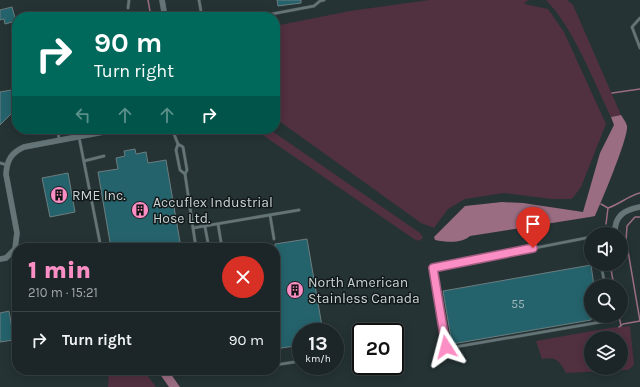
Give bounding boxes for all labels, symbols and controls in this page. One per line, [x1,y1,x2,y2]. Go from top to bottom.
text: 90 m [94,26,162,59]
icon: right [28,28,80,80]
text: Turn right [94,60,174,82]
icon: left [72,104,94,126]
icon: ahead [114,104,136,126]
icon: ahead [156,104,178,126]
icon: right [198,104,220,126]
building icon: RME Inc. [49,185,69,205]
place label: RME Inc. [72,187,126,204]
place label: Accuflex Industrial Hose Ltd. [153,194,273,227]
building icon: Accuflex Industrial Hose Ltd. [130,200,150,220]
pin [516,207,550,248]
icon: arrive [522,213,544,235]
map controls [584,227,628,375]
button: sound [584,227,628,271]
text: 1 min [28,256,91,284]
button: close [222,256,264,298]
place label: North American Stainless Canada [308,274,420,307]
button: search [584,279,628,323]
building icon: North American Stainless Canada [285,280,305,300]
text: 210 m · 15:21 [28,285,98,300]
house number: 55 [511,297,525,311]
speed limit sign: 20 [352,323,404,375]
position arrow [425,326,467,368]
icon: right [28,329,50,351]
text: Turn right [62,331,132,349]
text: 90 m [229,331,264,349]
button: layers [584,331,628,375]
text: 13 [308,332,328,355]
text: km/h [305,353,331,365]

